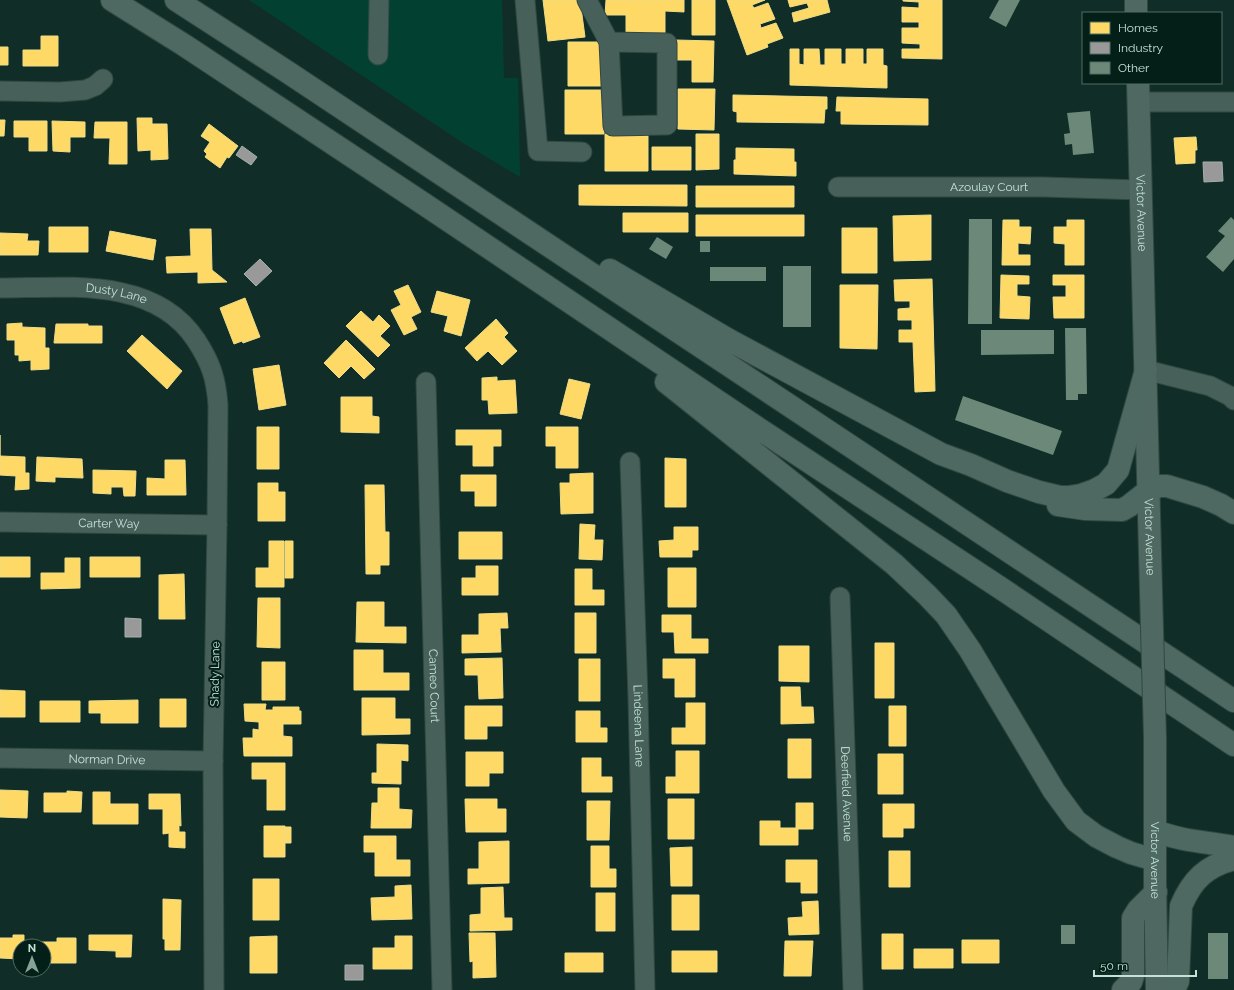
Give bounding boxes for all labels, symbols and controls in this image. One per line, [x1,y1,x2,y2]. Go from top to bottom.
legend [1082,12,1222,84]
text: Homes [1118,21,1158,35]
text: Industry [1118,41,1164,55]
text: Other [1118,61,1150,75]
street label: Victor Avenue [1133,174,1149,252]
street label: Azoulay Court [950,180,1028,194]
street label: Dusty Lane [85,281,149,307]
street label: Victor Avenue [1142,498,1158,576]
street label: Carter Way [78,516,140,531]
street label: Shady Lane [207,641,223,707]
street label: Cameo Court [426,649,442,723]
street label: Lindeena Lane [631,684,647,767]
street label: Deerfield Avenue [838,746,855,842]
street label: Norman Drive [68,752,146,767]
street label: Victor Avenue [1148,821,1162,899]
north arrow [12,938,52,978]
text: N [28,942,36,955]
scale bar [1094,952,1196,978]
text: 50 m [1100,959,1128,973]

